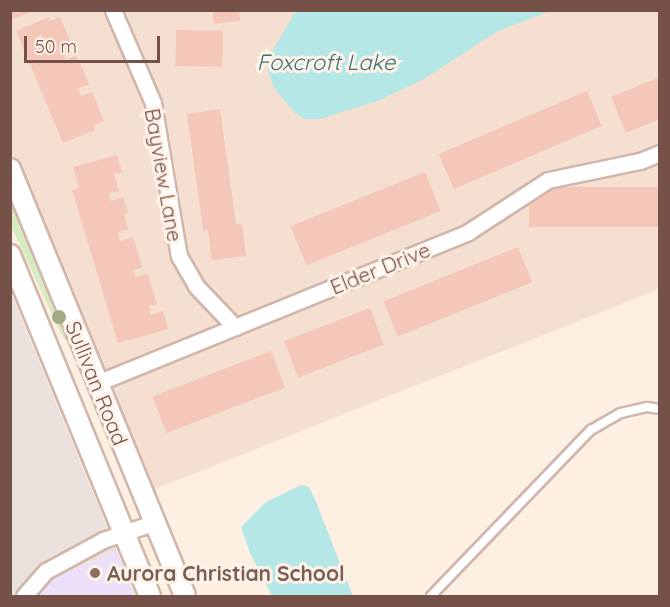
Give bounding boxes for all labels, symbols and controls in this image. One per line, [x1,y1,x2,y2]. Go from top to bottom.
scale bar [27,24,164,62]
text: 50 m [35,35,77,58]
water label: Foxcroft Lake [257,50,395,76]
street label: Bayview Lane [140,106,188,244]
street label: Elder Drive [326,237,434,299]
street label: Sullivan Road [61,317,133,449]
place label: Aurora Christian School [107,560,345,586]
marker: Aurora Christian School [88,566,102,580]

